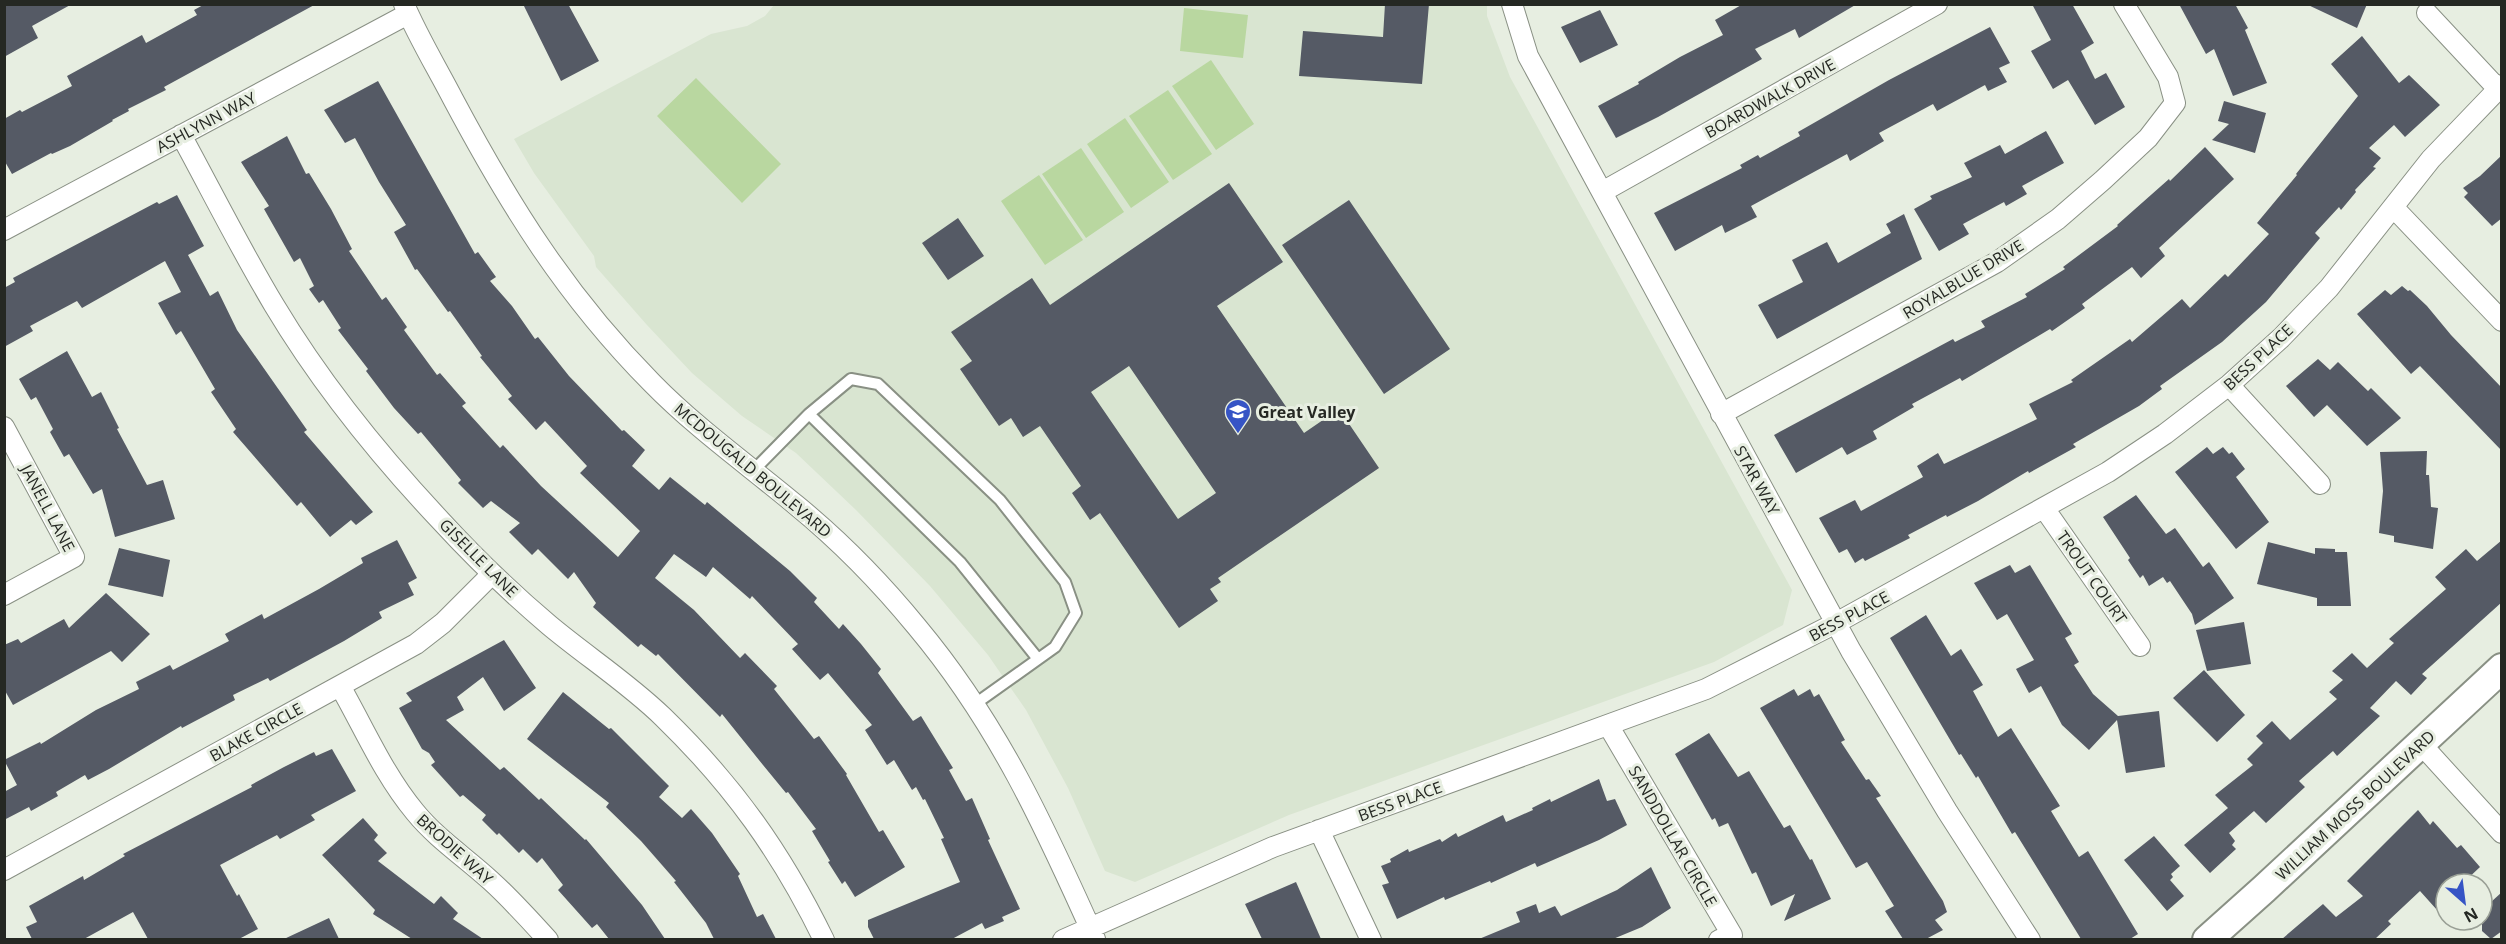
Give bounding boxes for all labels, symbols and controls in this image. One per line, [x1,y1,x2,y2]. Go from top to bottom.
street label: BOARDWALK DRIVE [1701,53,1839,143]
street label: ASHLYNN WAY [152,86,260,158]
street label: ROYALBLUE DRIVE [1898,234,2028,324]
street label: BESS PLACE [2218,319,2298,395]
school or university icon: Great Valley [1223,397,1253,435]
street label: MCDOUGALD BOULEVARD [670,398,836,542]
place label: Great Valley [1258,401,1356,423]
street label: STAR WAY [1729,442,1785,518]
street label: JANELL LANE [15,459,80,555]
street label: GISELLE LANE [435,514,523,602]
street label: TROUT COURT [2052,526,2132,628]
street label: BESS PLACE [1805,586,1893,646]
street label: BLAKE CIRCLE [205,697,307,767]
street label: WILLIAM MOSS BOULEVARD [2271,725,2439,885]
street label: SANDDOLLAR CIRCLE [1624,762,1722,910]
street label: BESS PLACE [1355,776,1445,826]
street label: BRODIE WAY [412,809,498,889]
north arrow [2434,872,2494,932]
text: N [2460,902,2482,928]

